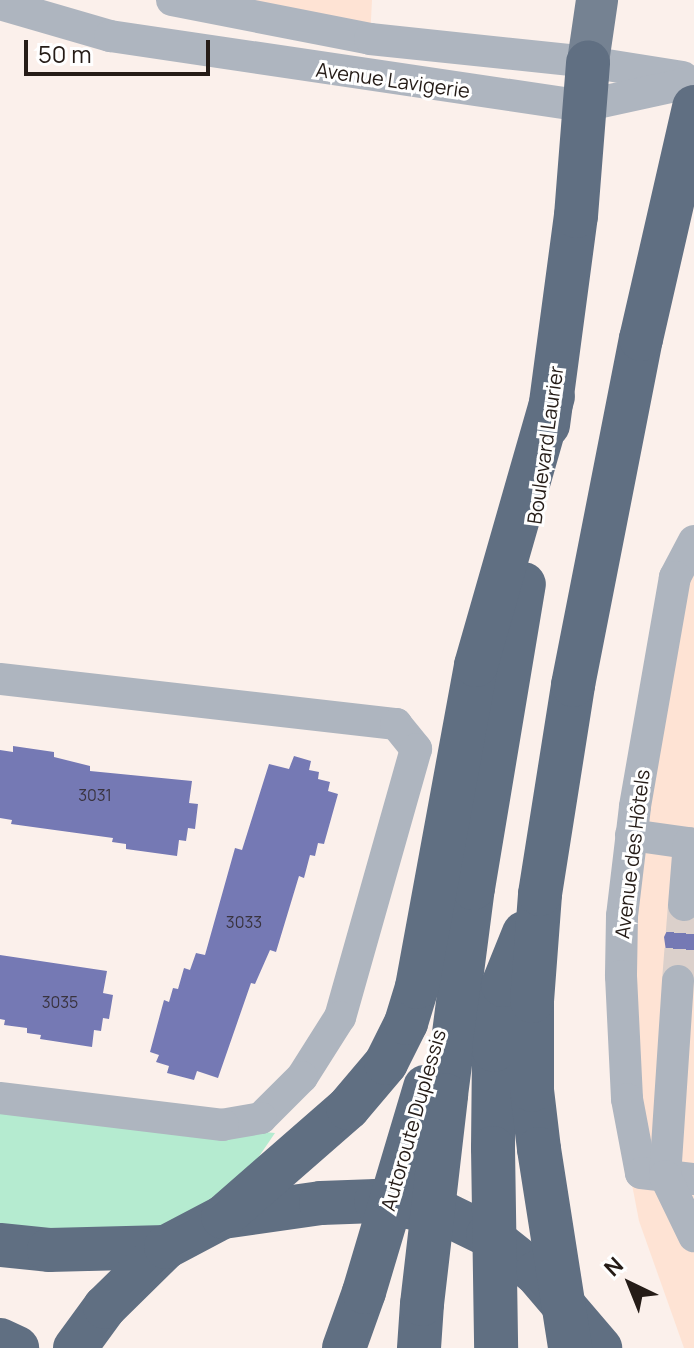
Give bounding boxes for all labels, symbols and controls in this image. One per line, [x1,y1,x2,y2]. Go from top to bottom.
scale bar [28,24,214,74]
text: 50 m [38,37,92,70]
street label: Avenue Lavigerie [314,57,472,103]
street label: Boulevard Laurier [522,364,568,526]
street label: Avenue des Hôtels [610,768,654,940]
house number: 3031 [78,785,112,805]
house number: 3033 [226,912,262,932]
house number: 3035 [42,992,78,1012]
street label: Autoroute Duplessis [376,1026,450,1214]
north arrow [590,1244,670,1324]
text: N [598,1250,630,1283]

